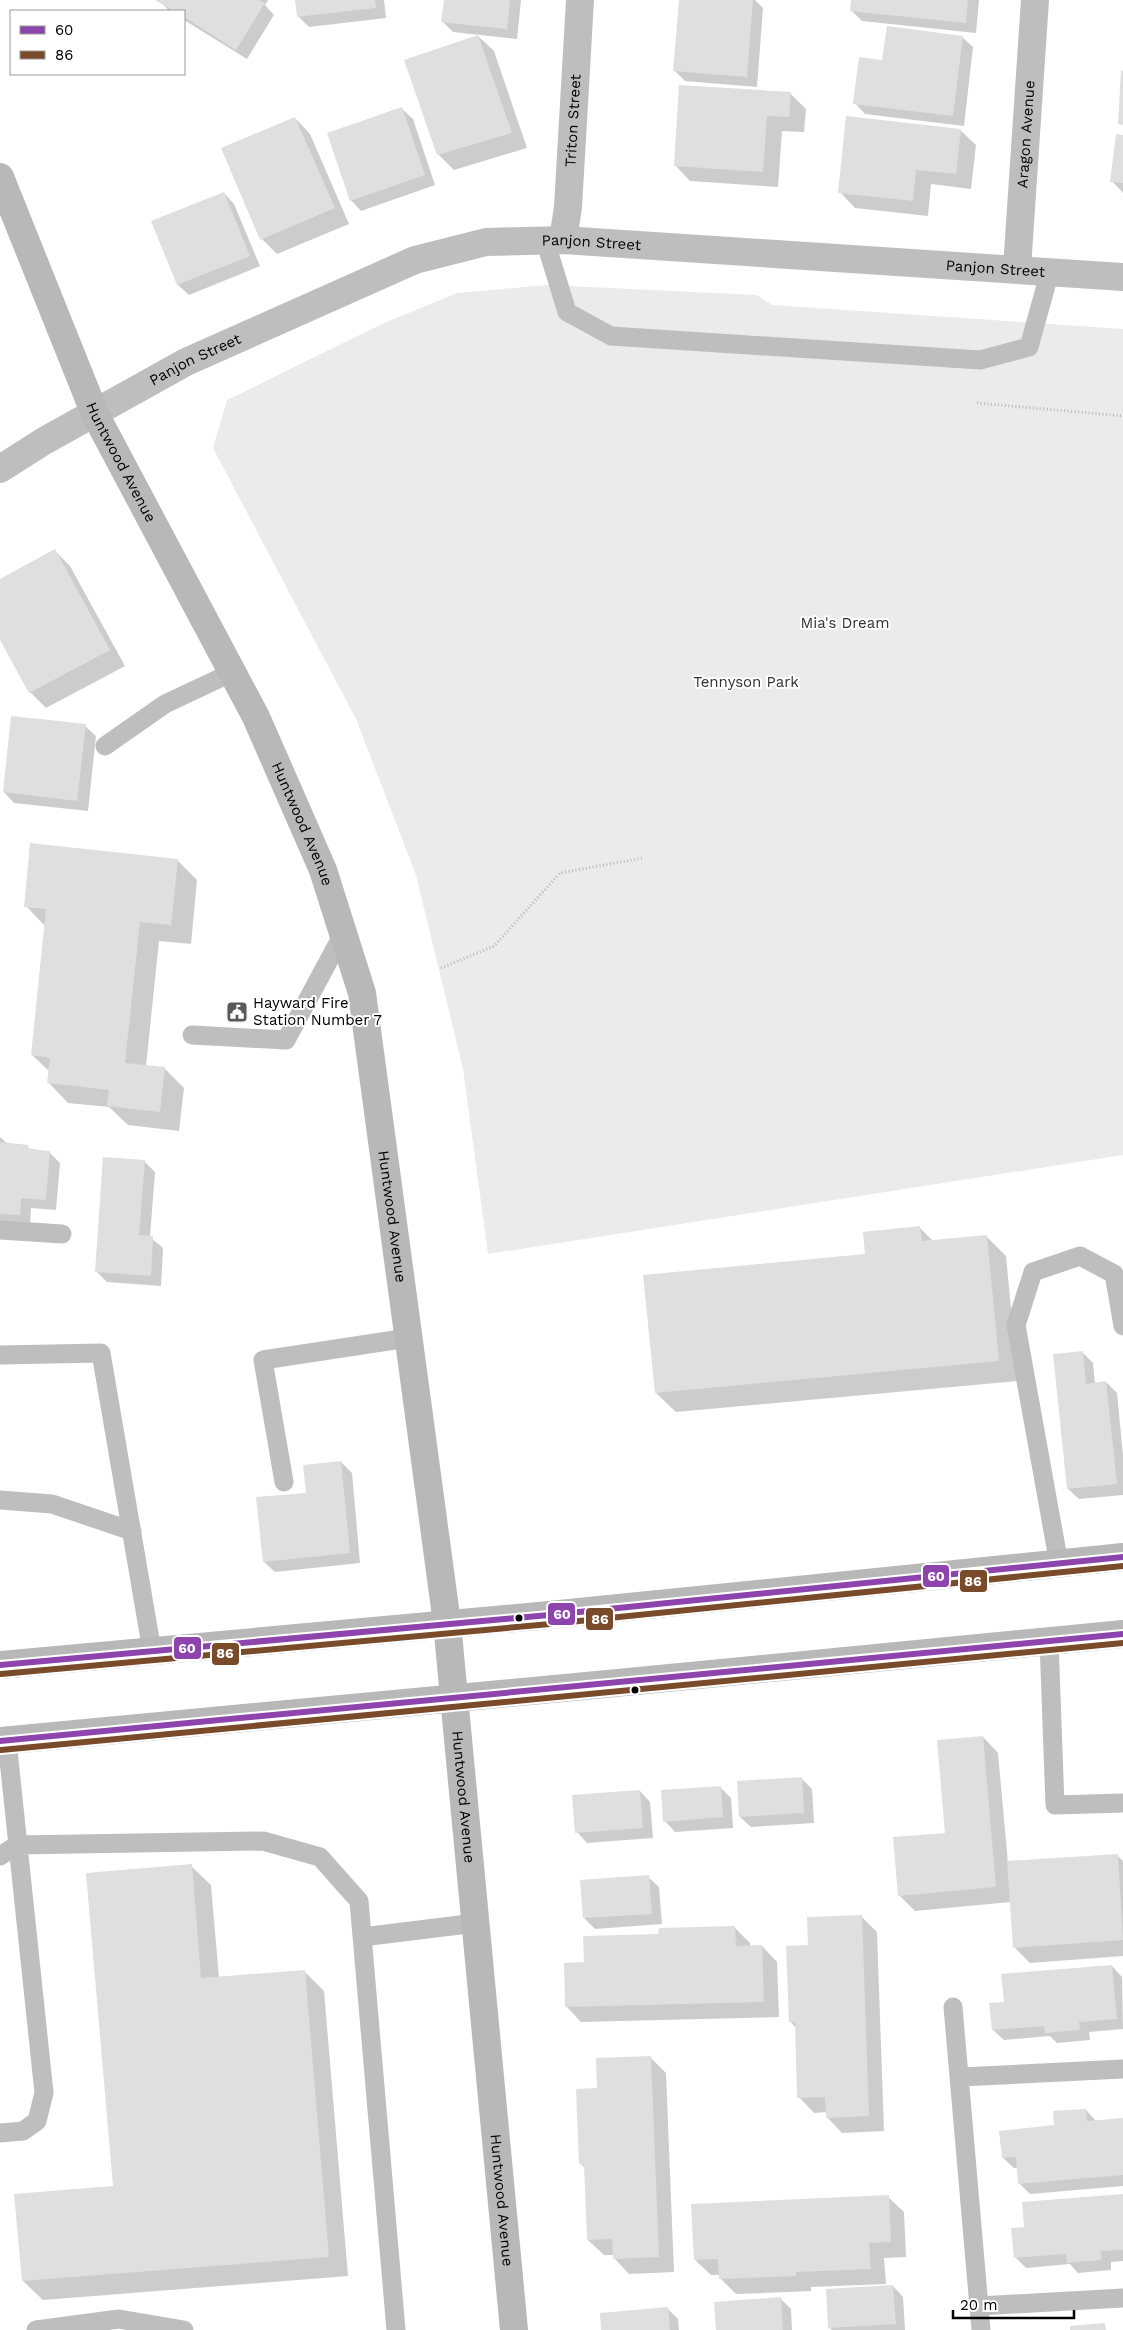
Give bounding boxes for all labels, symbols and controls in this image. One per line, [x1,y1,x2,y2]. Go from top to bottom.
legend [10,10,185,75]
text: 60 [55,21,73,39]
text: 86 [55,46,73,64]
street label: Triton Street [561,73,585,168]
street label: Aragon Avenue [1013,80,1039,189]
street label: Panjon Street [541,231,642,254]
street label: Panjon Street [945,256,1046,281]
street label: Panjon Street [146,329,244,390]
street label: Huntwood Avenue [82,400,160,525]
park label: Mia's Dream [801,614,890,632]
park label: Tennyson Park [693,673,799,691]
street label: Huntwood Avenue [268,759,336,888]
place label: Hayward Fire Station Number 7 [253,994,382,1029]
public building icon: Hayward Fire Station Number 7 [225,1000,249,1024]
street label: Huntwood Avenue [374,1149,410,1284]
line badge: 60 [922,1564,950,1588]
text: 60 [927,1568,945,1584]
line badge: 86 [959,1569,988,1593]
text: 86 [964,1573,982,1589]
line badge: 60 [547,1602,576,1626]
text: 60 [553,1606,571,1622]
line badge: 86 [585,1607,614,1631]
text: 86 [591,1611,609,1627]
unlabelled marker [514,1613,524,1623]
line badge: 60 [173,1636,202,1660]
text: 60 [178,1640,196,1656]
line badge: 86 [211,1642,240,1666]
text: 86 [216,1645,234,1661]
unlabelled marker [630,1685,640,1695]
street label: Huntwood Avenue [448,1730,479,1864]
street label: Huntwood Avenue [486,2133,517,2267]
scale bar [953,2288,1074,2320]
text: 20 m [960,2296,998,2314]

